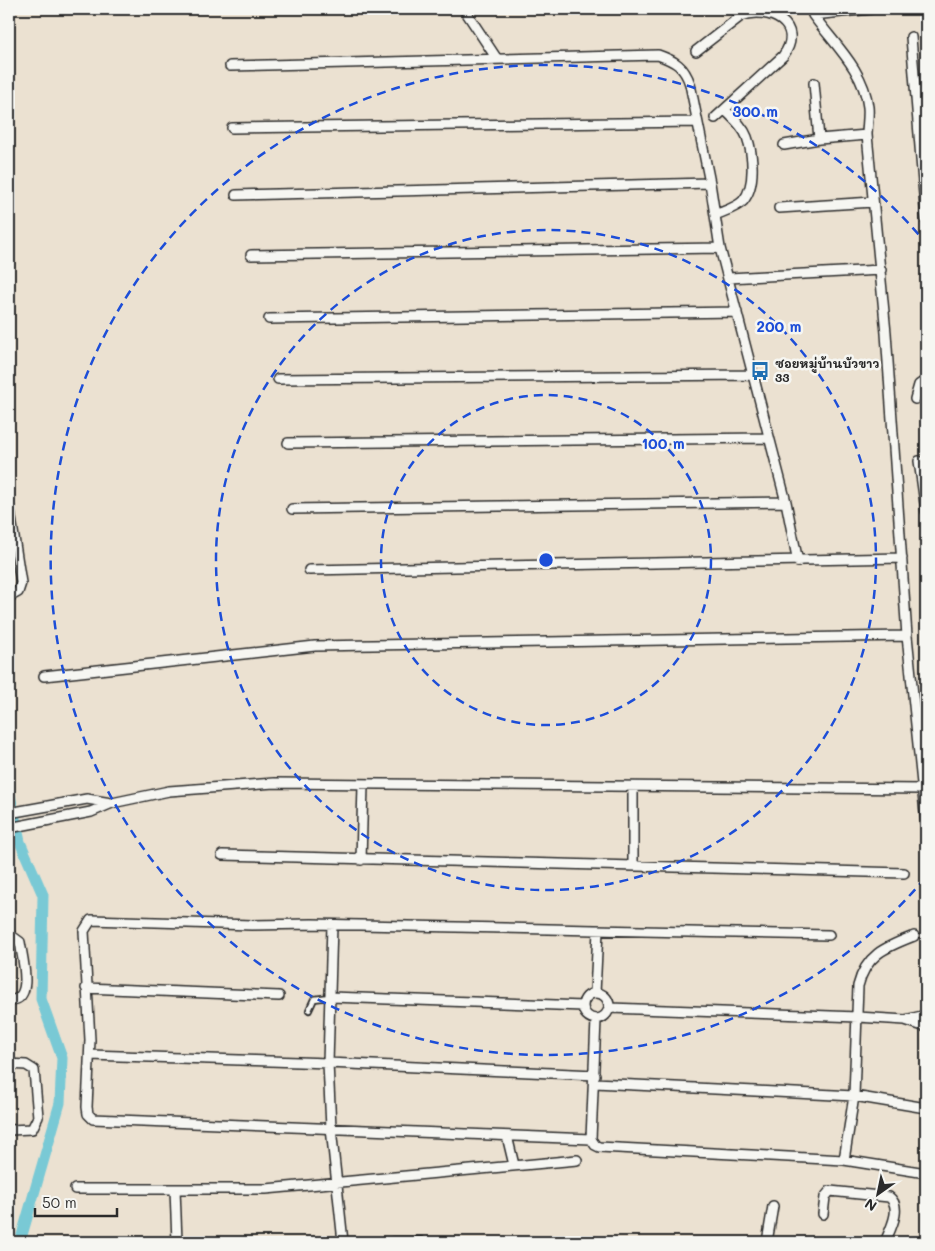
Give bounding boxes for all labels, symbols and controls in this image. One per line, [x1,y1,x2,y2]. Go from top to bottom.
text: 300 m [732,101,778,121]
text: 200 m [757,316,802,336]
place label: ซอยหมู่บ้านบัวขาว 33 [775,355,879,385]
bus stop icon: ซอยหมู่บ้านบัวขาว 33 [749,360,771,382]
text: 100 m [641,433,685,453]
centre of rings [537,551,555,569]
north arrow [852,1168,902,1218]
scale bar [35,1186,118,1218]
text: 50 m [42,1192,77,1212]
text: N [861,1194,880,1216]

